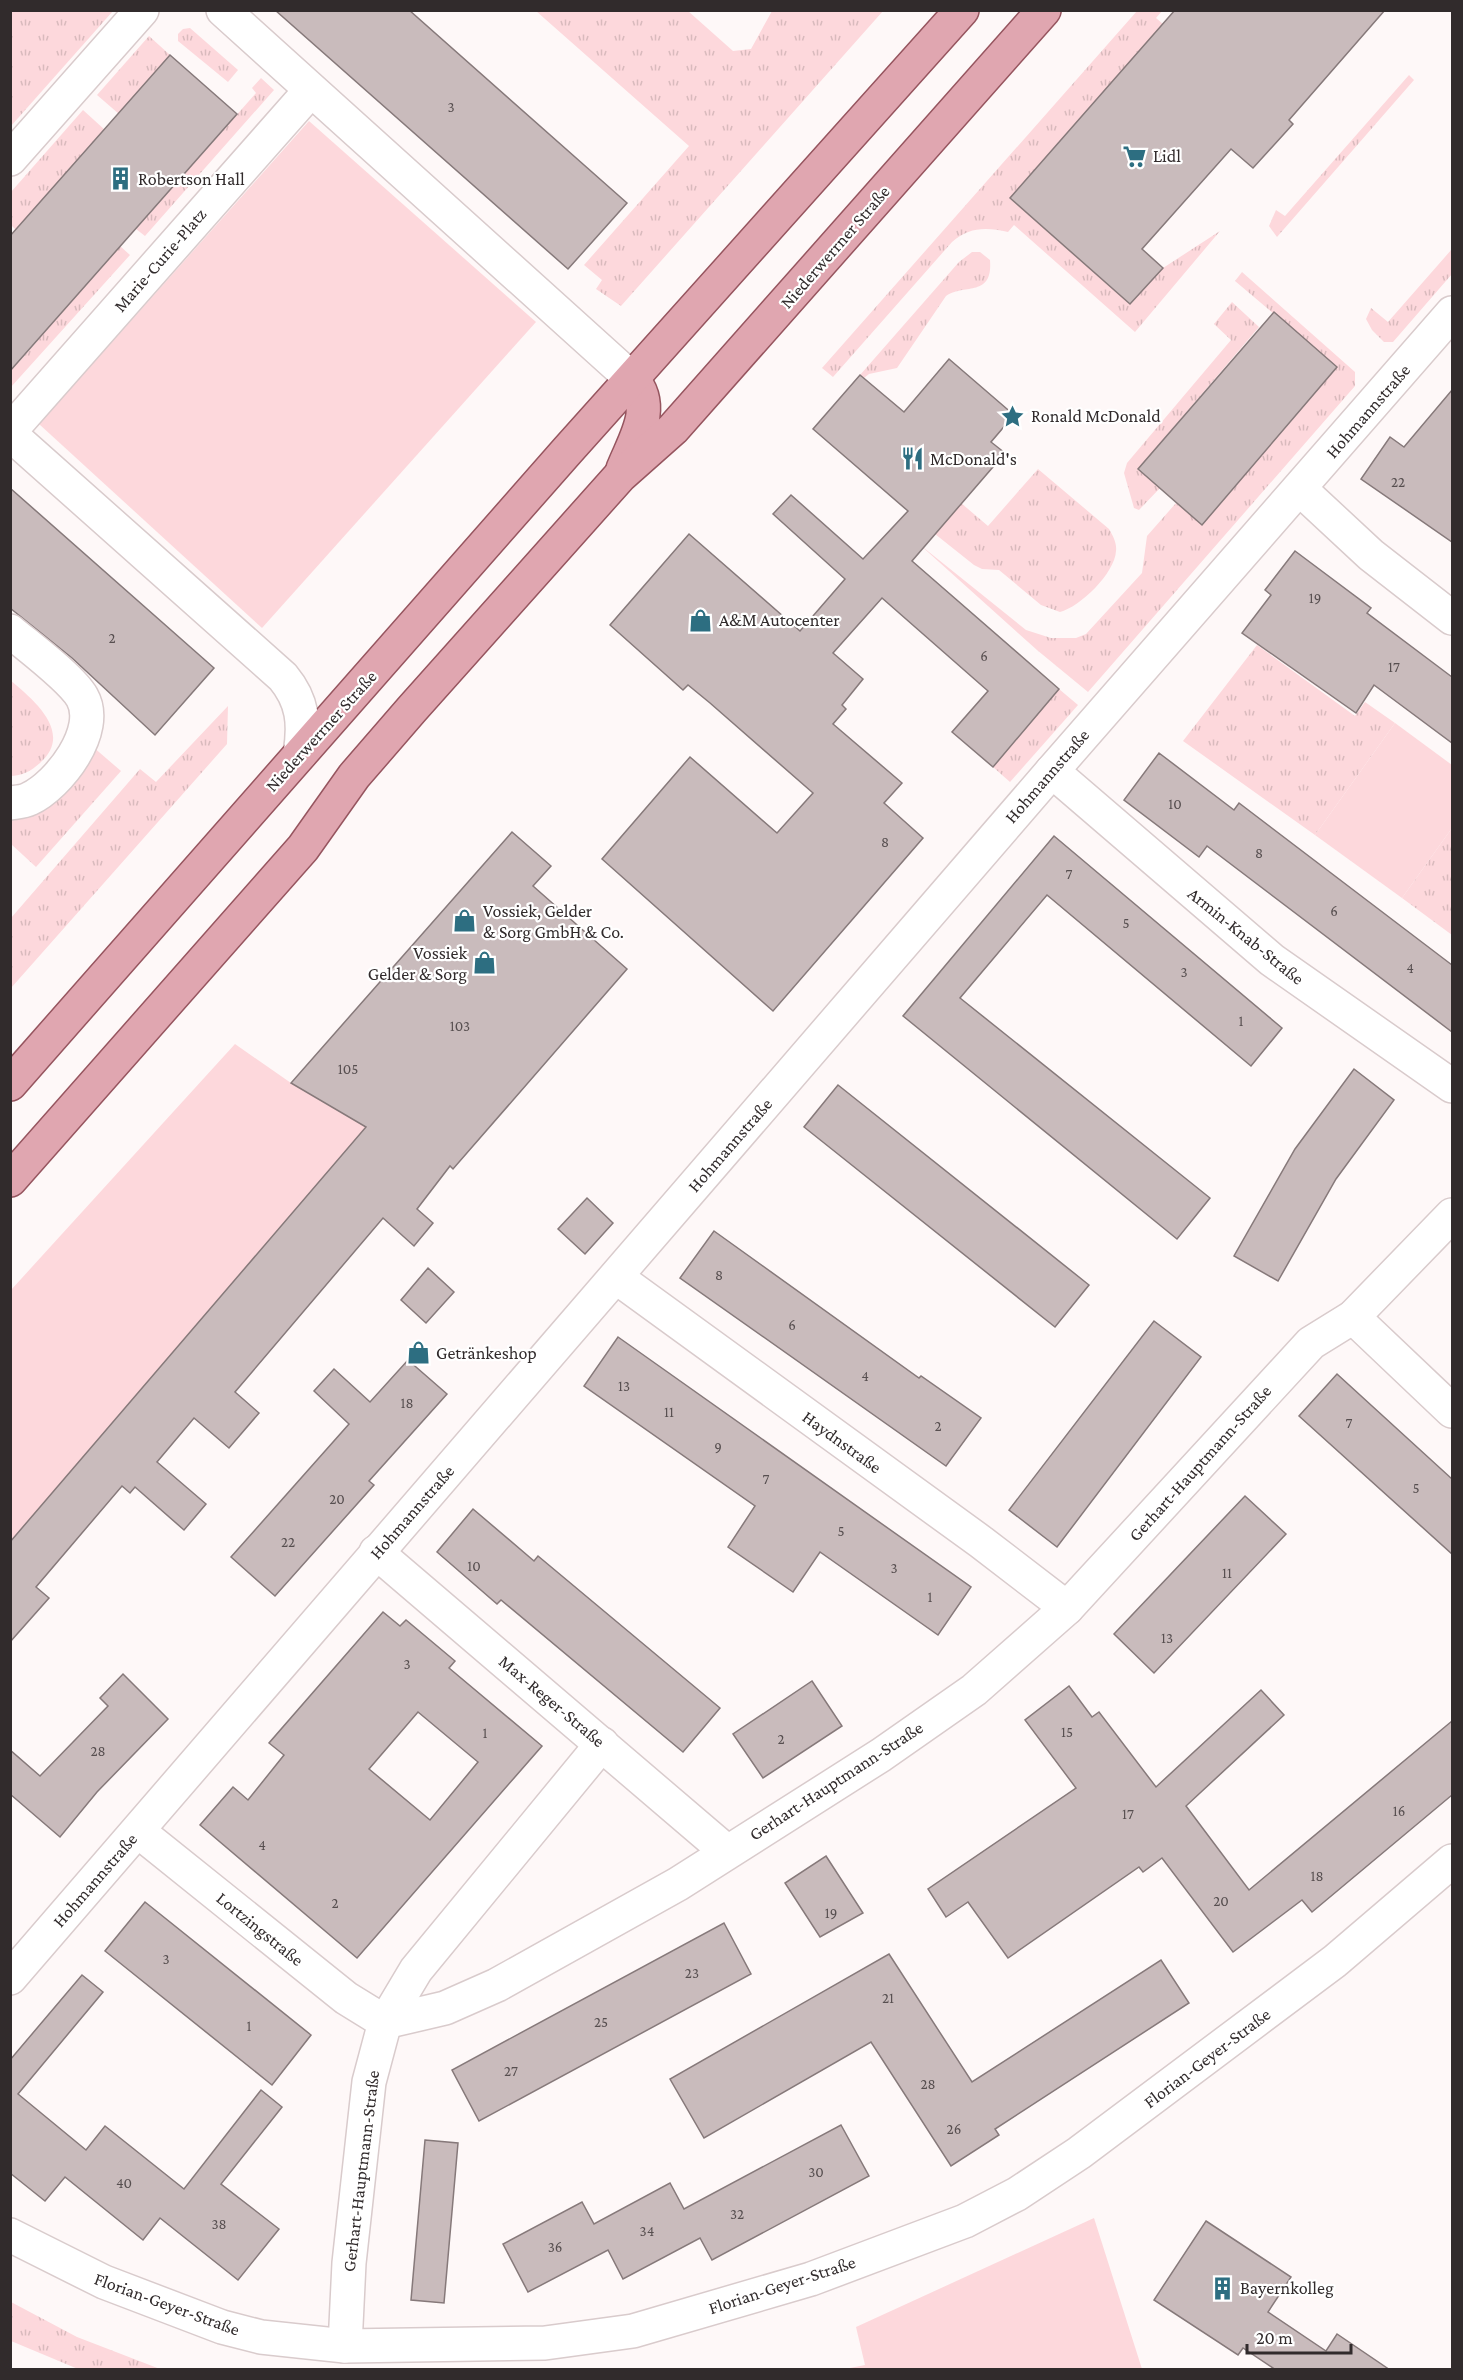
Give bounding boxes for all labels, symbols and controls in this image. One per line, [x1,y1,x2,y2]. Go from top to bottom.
house number: 3 [447,99,455,115]
supermarket icon: Lidl [1122,143,1148,169]
place label: Lidl [1153,146,1181,166]
building icon: Robertson Hall [107,166,133,192]
place label: Robertson Hall [138,169,245,189]
street label: Niederwerrner Straße [776,181,894,312]
street label: Marie-Curie-Platz [110,204,211,316]
street label: Hohmannstraße [1322,360,1414,462]
place icon: Ronald McDonald [1000,403,1026,429]
place label: Ronald McDonald [1031,406,1161,426]
restaurant icon: McDonald's [899,446,925,472]
place label: McDonald's [930,449,1017,469]
house number: 22 [1391,474,1405,490]
house number: 19 [1309,590,1321,606]
shop icon: A&M Autocenter [688,607,714,633]
place label: A&M Autocenter [719,610,840,630]
house number: 2 [108,630,116,646]
house number: 6 [980,648,988,664]
house number: 17 [1388,659,1400,675]
street label: Niederwerrner Straße [261,666,381,796]
street label: Hohmannstraße [1001,725,1093,827]
house number: 10 [1168,796,1182,812]
house number: 8 [881,834,889,850]
house number: 8 [1255,845,1263,861]
house number: 7 [1066,866,1073,882]
street label: Armin-Knab-Straße [1184,883,1308,989]
place label: Vossiek, Gelder & Sorg GmbH & Co. [483,901,624,942]
house number: 6 [1330,903,1338,919]
shop icon: Vossiek, Gelder & Sorg GmbH & Co. [452,908,478,934]
house number: 5 [1122,915,1130,931]
place label: Vossiek Gelder & Sorg [368,943,467,984]
shop icon: Vossiek Gelder & Sorg [472,950,498,976]
house number: 4 [1406,960,1414,976]
house number: 3 [1180,964,1188,980]
house number: 1 [1239,1013,1244,1029]
house number: 103 [450,1018,470,1034]
house number: 105 [338,1061,358,1077]
street label: Hohmannstraße [684,1094,776,1196]
house number: 8 [715,1267,723,1283]
house number: 6 [788,1317,796,1333]
shop icon: Getränkeshop [405,1340,431,1366]
place label: Getränkeshop [436,1343,537,1363]
house number: 4 [861,1368,869,1384]
house number: 13 [618,1378,630,1394]
street label: Gerhart-Hauptmann-Straße [1125,1381,1275,1545]
house number: 18 [400,1395,414,1411]
house number: 11 [664,1404,674,1420]
street label: Haydnstraße [799,1407,885,1477]
house number: 7 [1346,1415,1353,1431]
house number: 2 [934,1418,942,1434]
house number: 9 [714,1439,722,1455]
street label: Hohmannstraße [366,1461,458,1563]
house number: 7 [763,1471,770,1487]
house number: 5 [1412,1480,1420,1496]
house number: 20 [329,1491,345,1507]
house number: 5 [837,1523,845,1539]
house number: 22 [281,1534,295,1550]
house number: 10 [467,1558,481,1574]
house number: 3 [890,1560,898,1576]
house number: 11 [1222,1565,1232,1581]
house number: 1 [928,1589,933,1605]
house number: 13 [1161,1630,1173,1646]
street label: Max-Reger-Straße [495,1651,609,1751]
house number: 3 [403,1656,411,1672]
street label: Gerhart-Hauptmann-Straße [745,1717,927,1845]
house number: 15 [1061,1724,1073,1740]
house number: 1 [483,1725,488,1741]
house number: 2 [777,1731,785,1747]
house number: 28 [90,1743,106,1759]
house number: 16 [1393,1803,1405,1819]
house number: 17 [1122,1806,1134,1822]
street label: Hohmannstraße [49,1829,141,1931]
house number: 4 [258,1837,266,1853]
house number: 18 [1310,1868,1324,1884]
street label: Lortzingstraße [212,1888,308,1970]
house number: 20 [1213,1893,1229,1909]
house number: 2 [331,1895,339,1911]
house number: 19 [825,1905,837,1921]
house number: 3 [162,1951,170,1967]
house number: 23 [685,1965,699,1981]
house number: 21 [882,1990,894,2006]
street label: Florian-Geyer-Straße [1140,2004,1274,2112]
house number: 25 [594,2014,608,2030]
house number: 1 [247,2018,252,2034]
house number: 27 [504,2063,518,2079]
street label: Gerhart-Hauptmann-Straße [339,2069,383,2273]
house number: 28 [920,2076,936,2092]
house number: 26 [947,2121,961,2137]
house number: 30 [808,2164,824,2180]
house number: 40 [116,2175,132,2191]
house number: 32 [730,2206,744,2222]
house number: 38 [211,2216,227,2232]
house number: 34 [640,2223,654,2239]
house number: 36 [548,2239,562,2255]
street label: Florian-Geyer-Straße [706,2252,858,2318]
street label: Florian-Geyer-Straße [92,2268,243,2340]
building icon: Bayernkolleg [1209,2275,1235,2301]
place label: Bayernkolleg [1240,2278,1334,2298]
scale bar [1247,2317,1350,2355]
text: 20 m [1256,2328,1293,2348]

